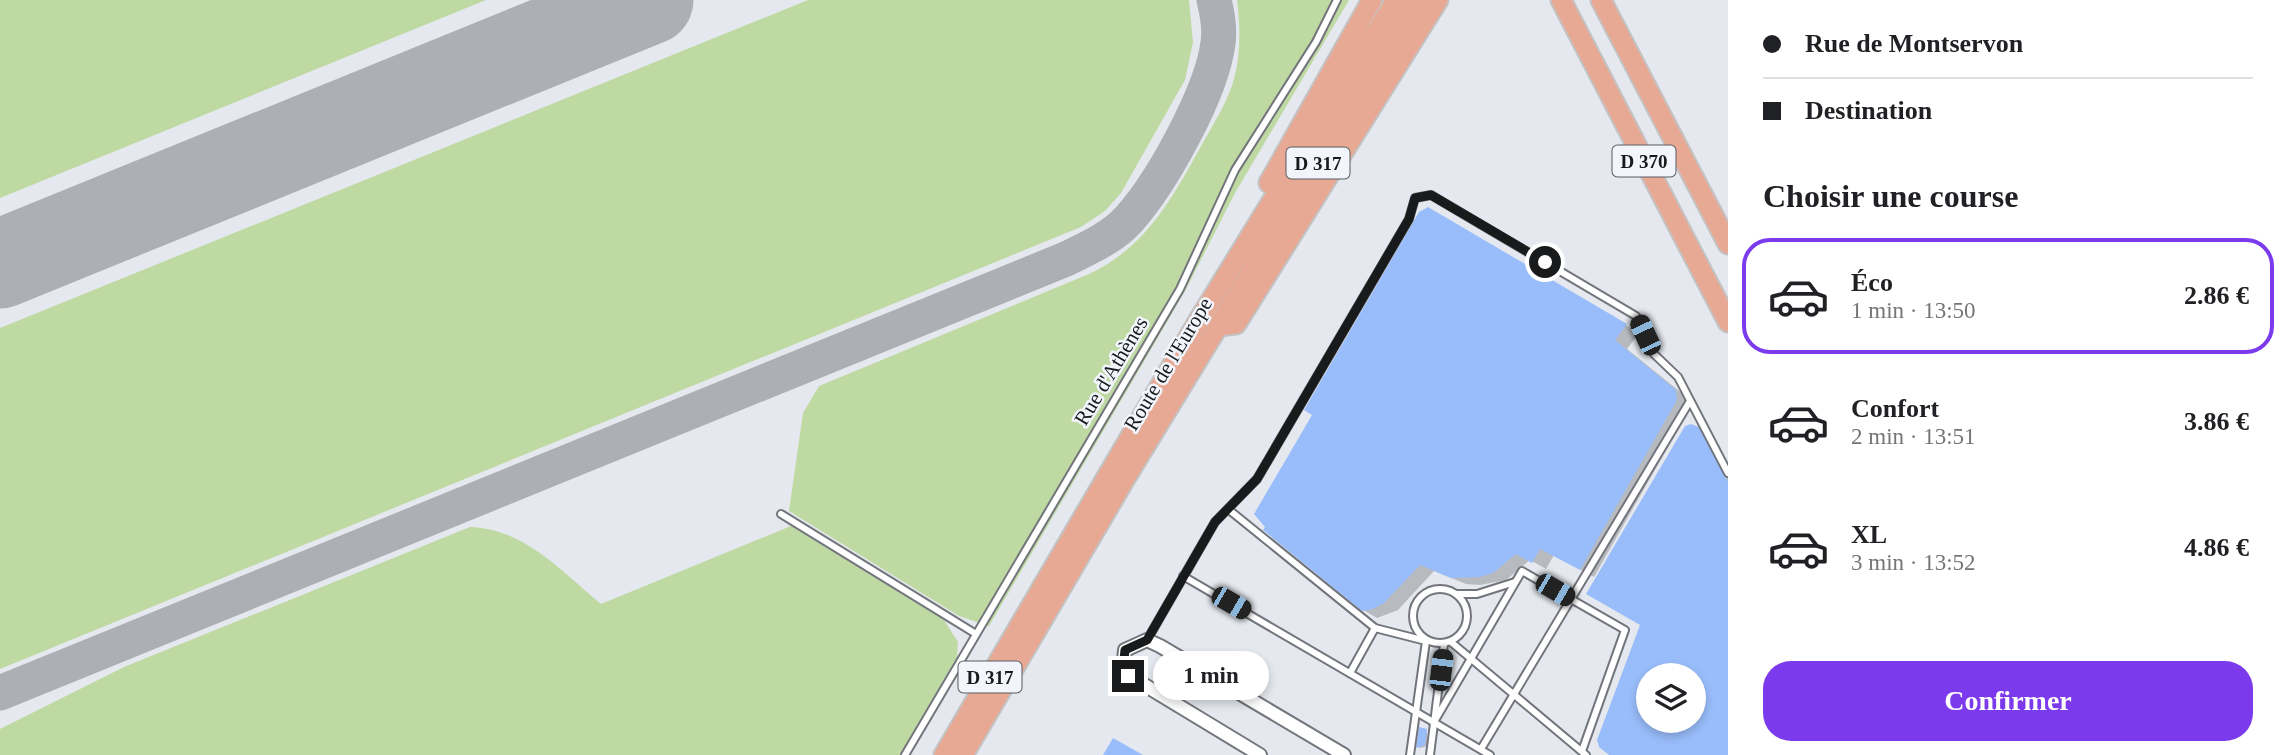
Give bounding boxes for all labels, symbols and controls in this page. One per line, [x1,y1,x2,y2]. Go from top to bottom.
text: Rue de Montservon [1805,29,2023,58]
text: Destination [1805,96,1932,125]
road number: D 370 [1612,146,1676,176]
road number: D 317 [1286,148,1350,178]
text: Choisir une course [1763,178,2018,214]
route start [1529,246,1561,278]
icon: car [1767,265,1830,328]
text: Éco [1851,268,1893,297]
text: 2.86 € [2184,281,2249,310]
street label: Route de l'Europe [1119,293,1217,435]
text: 1 min · 13:50 [1851,298,1976,323]
street label: Rue d'Athènes [1069,312,1153,430]
car [1627,312,1664,358]
icon: car [1767,391,1830,454]
text: Confort [1851,394,1939,423]
text: 3.86 € [2184,407,2249,436]
text: 2 min · 13:51 [1851,424,1976,449]
icon: car [1767,517,1830,580]
text: XL [1851,520,1887,549]
text: 4.86 € [2184,533,2249,562]
text: 3 min · 13:52 [1851,550,1976,575]
car [1532,570,1579,610]
car [1208,583,1255,623]
car [1429,648,1454,692]
callout: 1 min [1152,652,1268,700]
route end [1112,660,1144,692]
button: Confirmer [1763,661,2253,741]
road number: D 317 [958,662,1021,692]
text: 1 min [1183,663,1239,688]
map controls [1636,663,1706,733]
button: layers [1636,663,1706,733]

